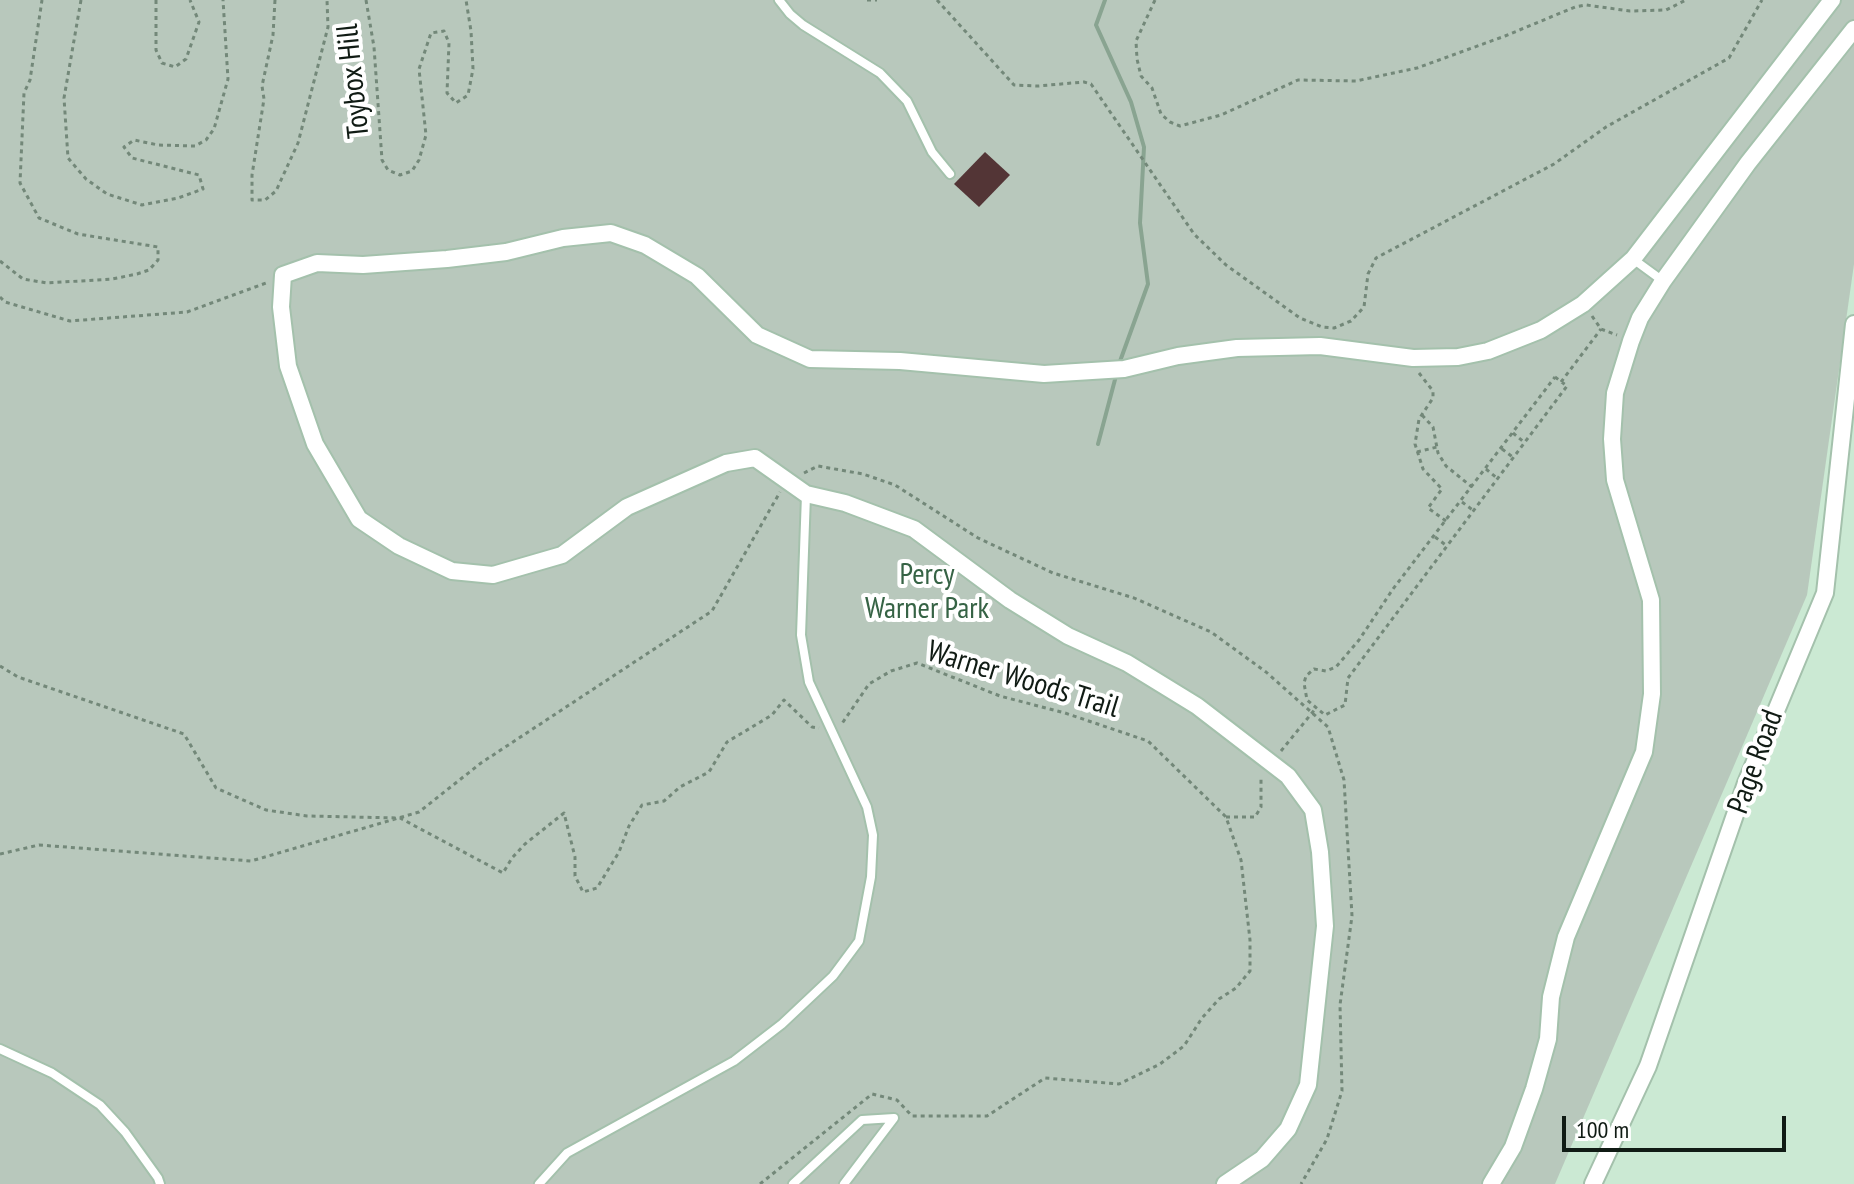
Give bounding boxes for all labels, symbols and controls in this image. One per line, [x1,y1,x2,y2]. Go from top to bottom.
street label: Toybox Hill [330,22,378,140]
park label: Percy Warner Park [865,557,989,628]
street label: Warner Woods Trail [923,634,1123,726]
street label: Page Road [1721,705,1791,819]
scale bar [1566,1100,1790,1150]
text: 100 m [1576,1114,1629,1145]

